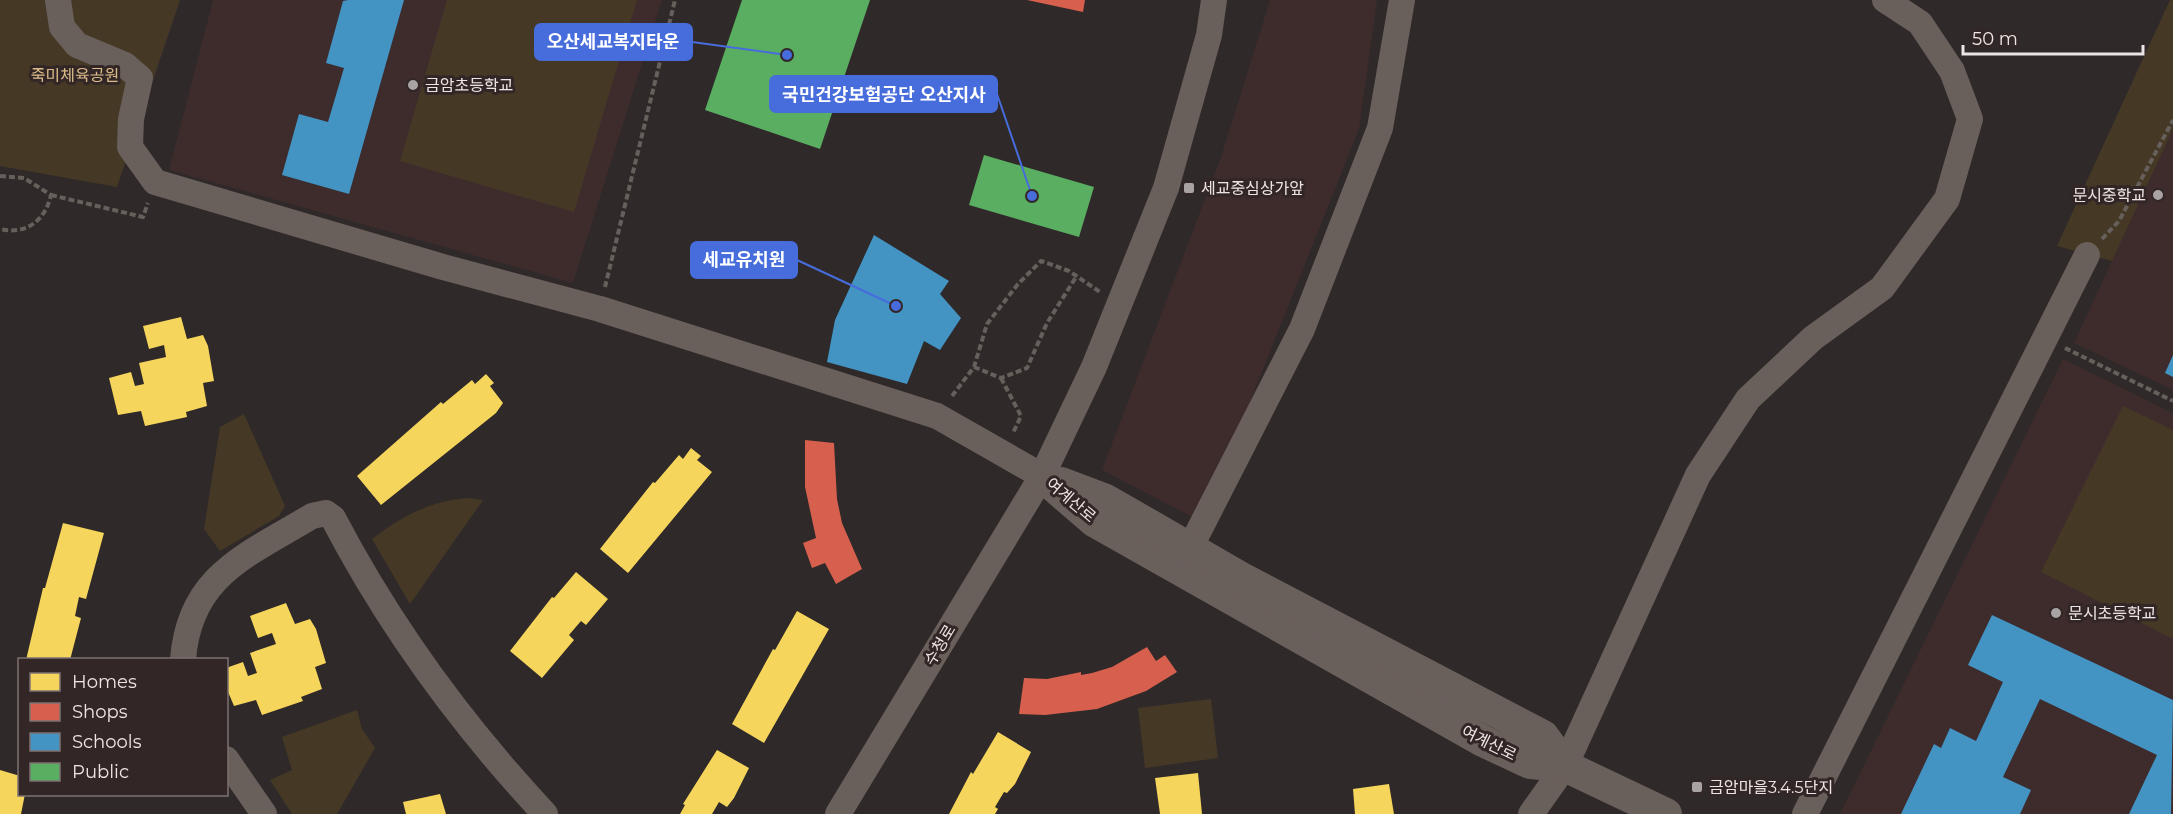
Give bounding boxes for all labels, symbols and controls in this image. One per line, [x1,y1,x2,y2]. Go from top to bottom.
scale bar [1963,18,2143,56]
callout: 오산세교복지타운 [535,24,692,60]
text: 50 m [1972,28,2018,50]
text: 오산세교복지타운 [547,31,679,53]
park label: 죽미체육공원 [31,66,119,85]
place label: 금암초등학교 [425,76,513,95]
callout: 국민건강보험공단 오산지사 [770,76,997,112]
marker: 금암초등학교 [406,78,420,92]
text: 국민건강보험공단 오산지사 [782,84,986,106]
place label: 세교중심상가앞 [1201,179,1304,198]
marker: 세교중심상가앞 [1182,181,1196,195]
place label: 문시중학교 [2072,186,2146,205]
marker: 문시중학교 [2151,188,2165,202]
callout: 세교유치원 [691,242,797,278]
text: 세교유치원 [703,249,785,271]
street label: 여계산로 [1042,474,1100,526]
place label: 문시초등학교 [2068,604,2156,623]
marker: 문시초등학교 [2049,606,2063,620]
street label: 수청로 [920,621,960,669]
legend [18,658,228,796]
text: Homes [72,671,137,693]
text: Shops [72,701,128,723]
street label: 여계산로 [1458,722,1520,765]
text: Schools [72,731,142,753]
text: Public [72,761,129,783]
place label: 금암마을3.4.5단지 [1709,778,1833,797]
marker: 금암마을3.4.5단지 [1690,780,1704,794]

